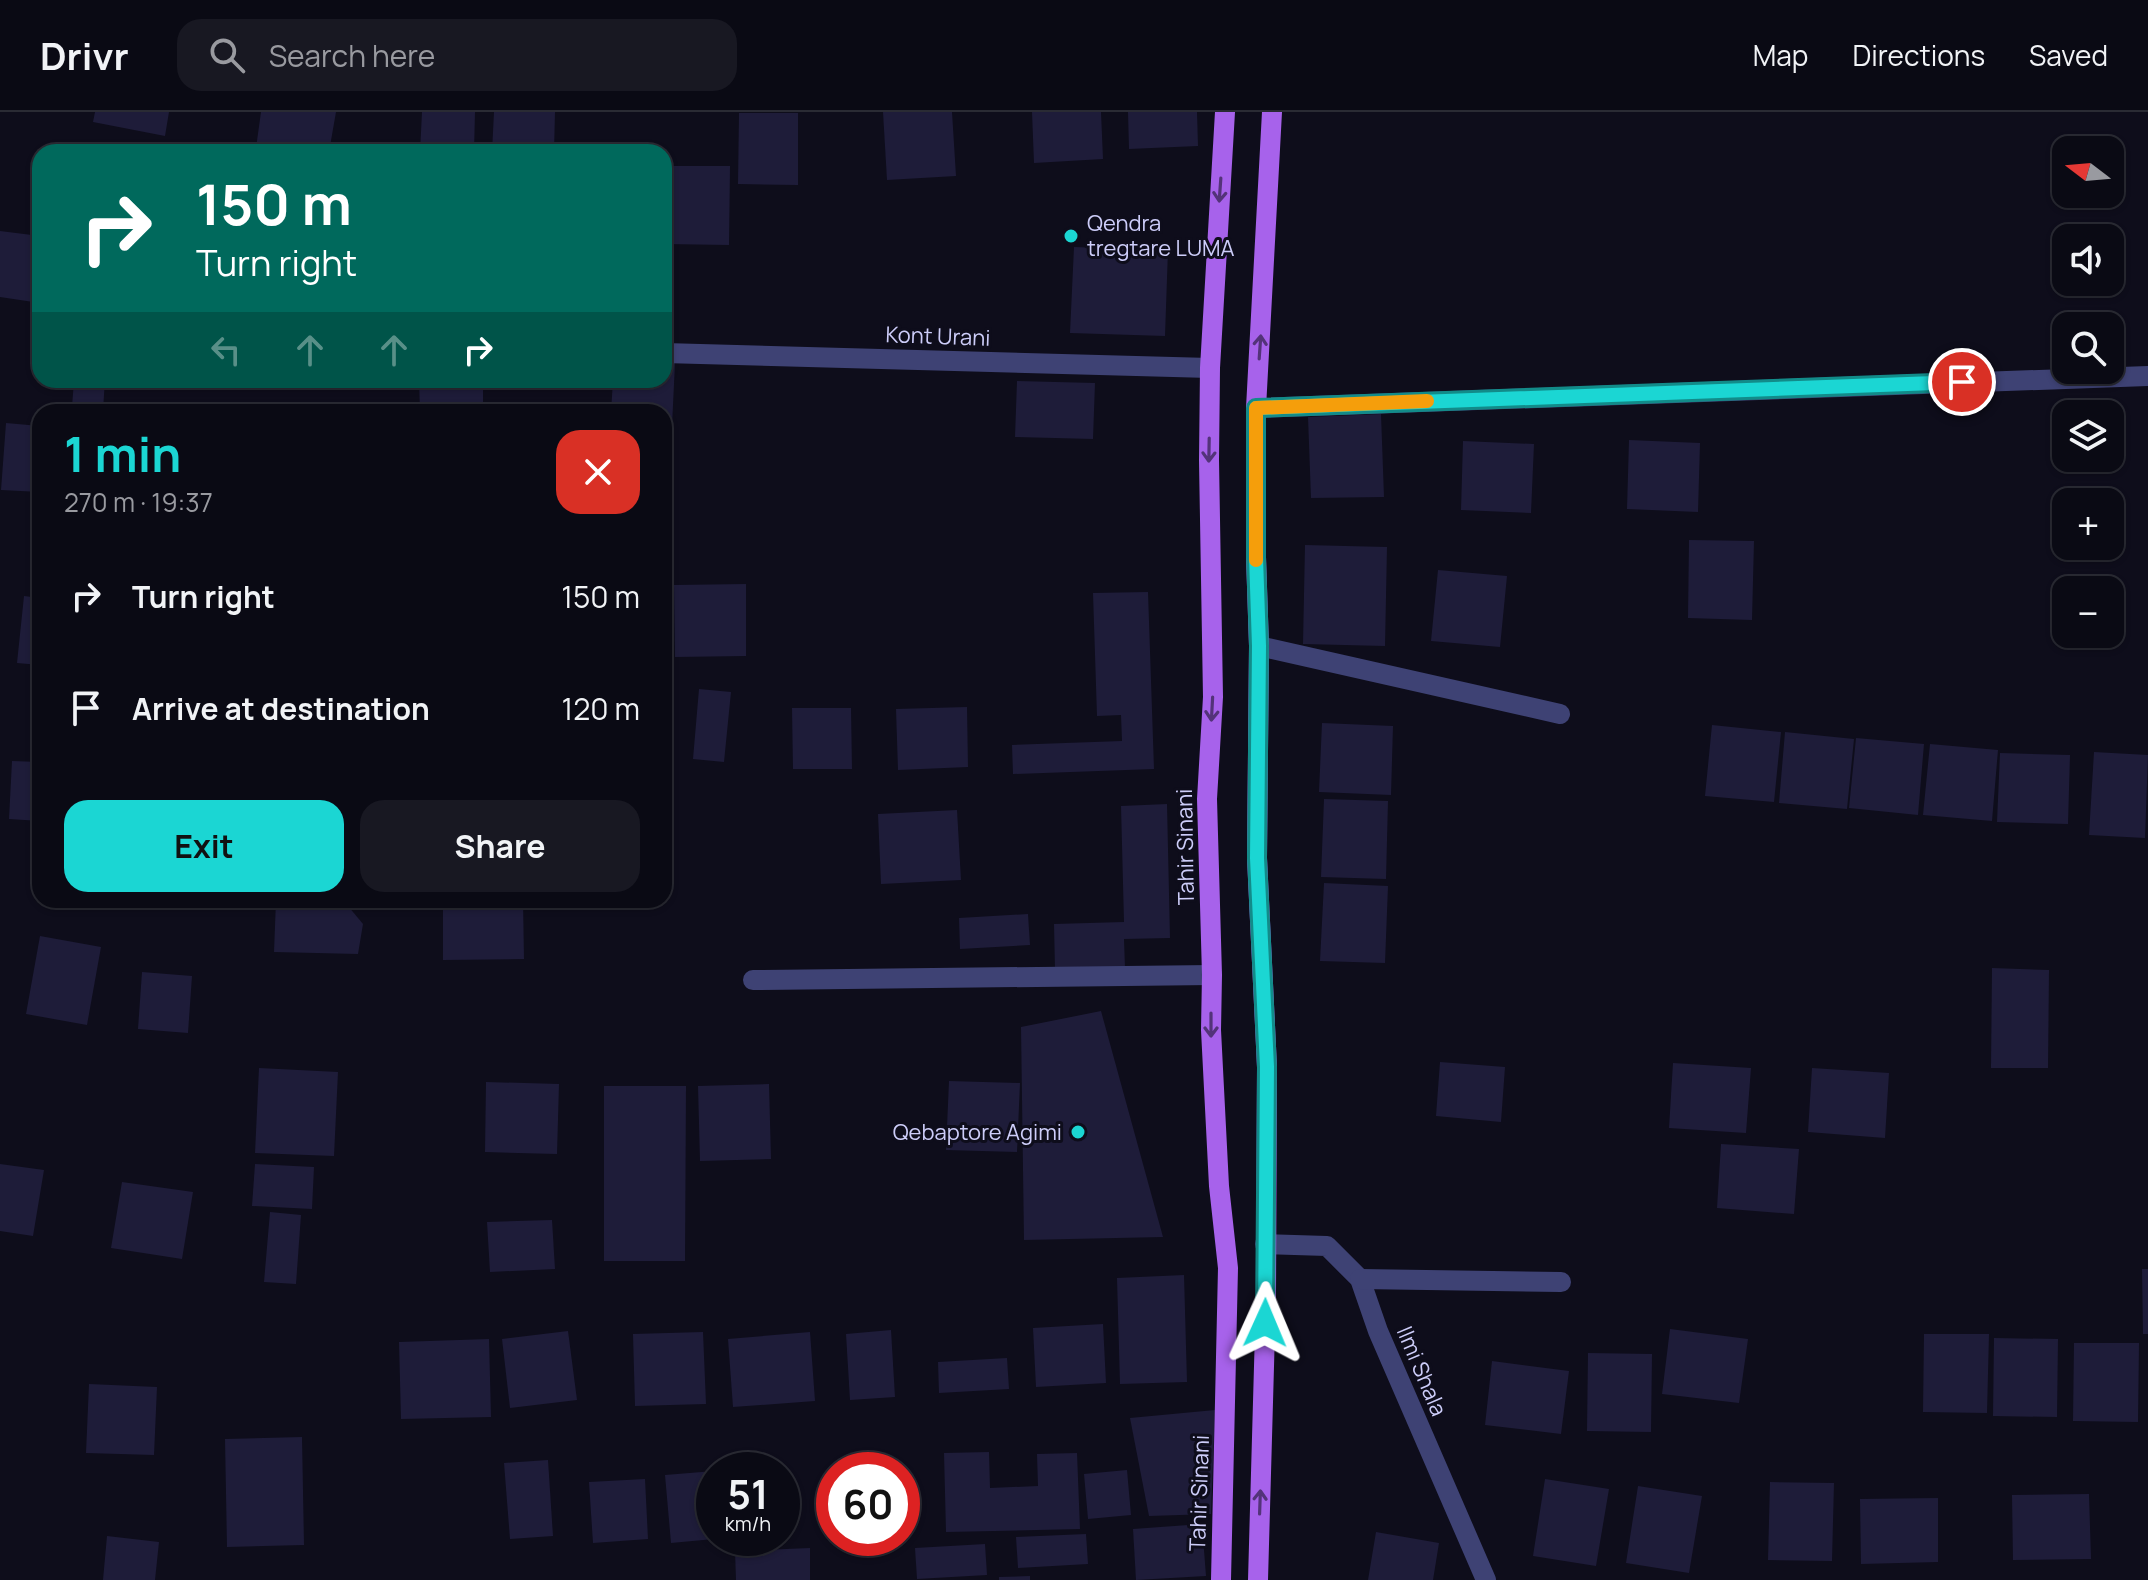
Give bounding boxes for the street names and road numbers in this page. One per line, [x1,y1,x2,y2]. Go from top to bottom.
street label: Kont Urani [885,319,991,353]
street label: Tahir Sinani [1169,788,1201,906]
street label: Ilmi Shala [1390,1322,1454,1420]
street label: Tahir Sinani [1182,1434,1216,1552]

